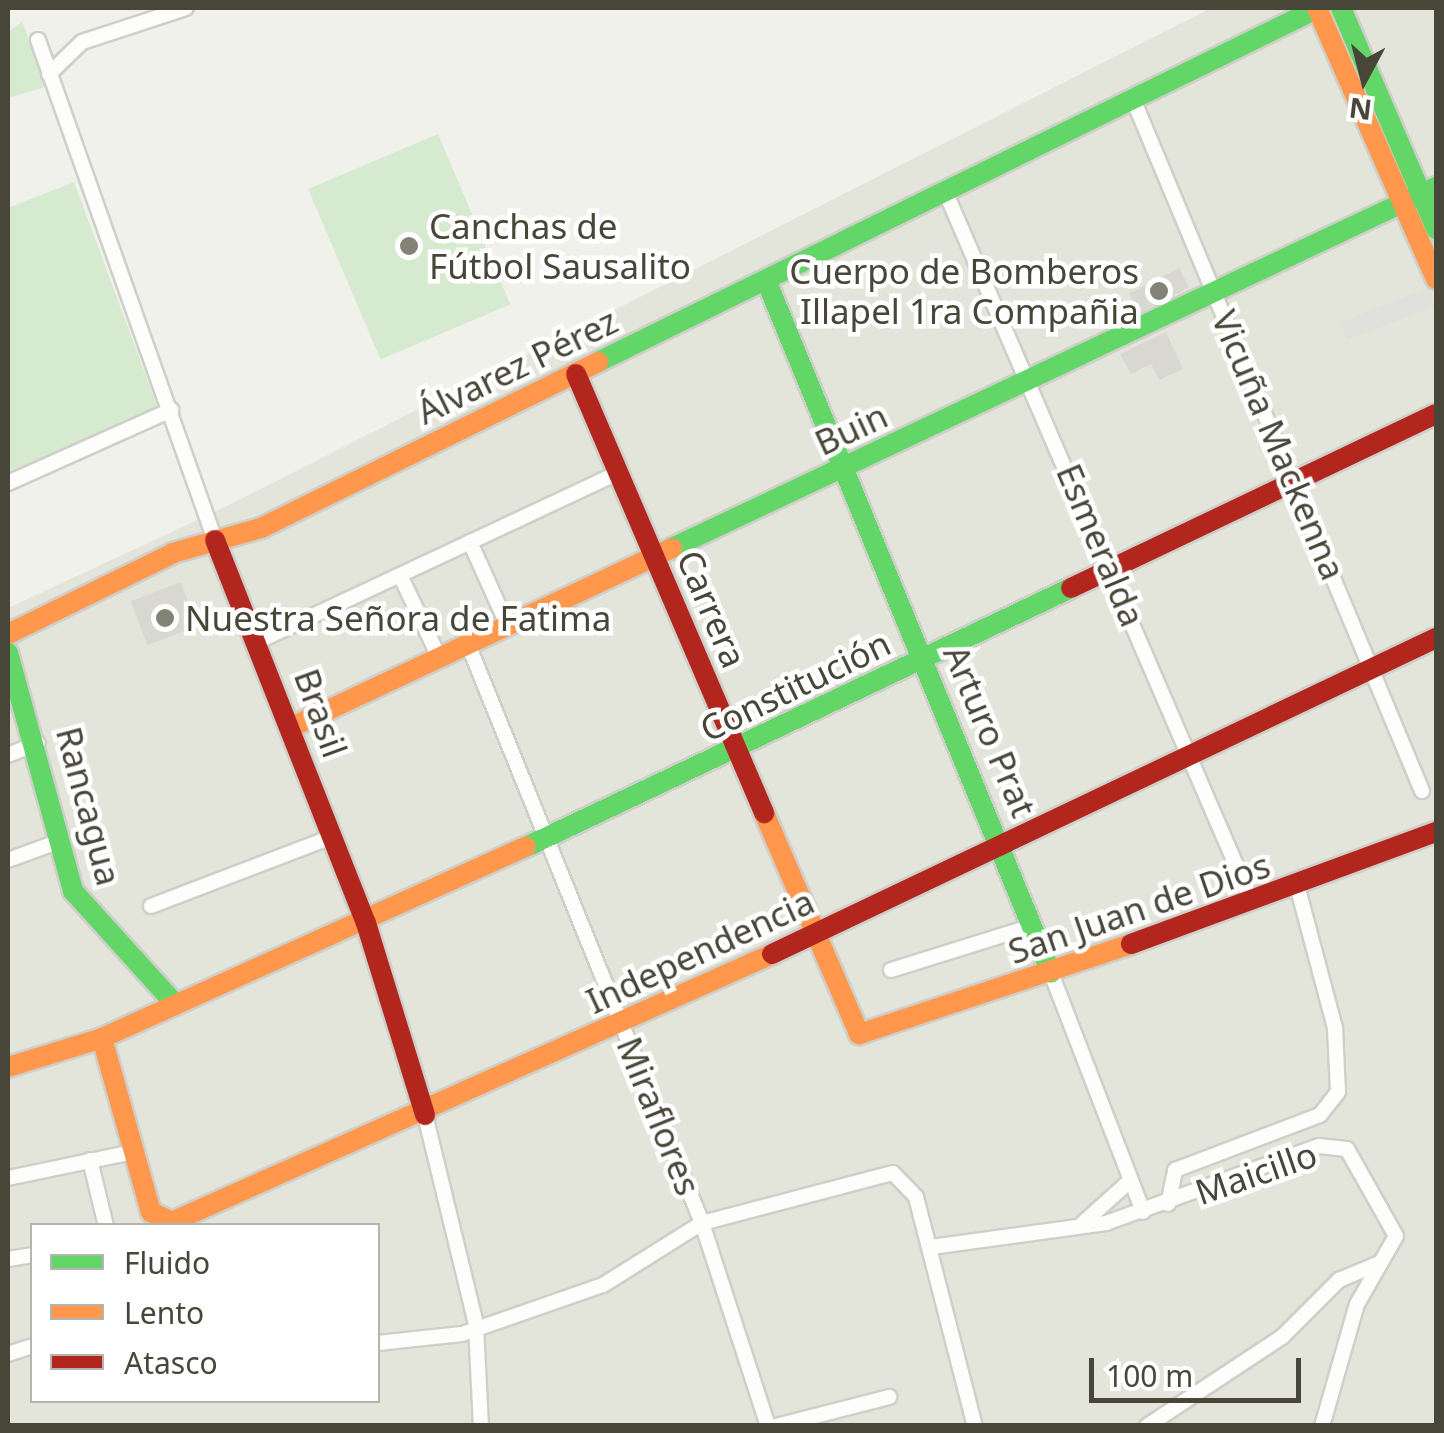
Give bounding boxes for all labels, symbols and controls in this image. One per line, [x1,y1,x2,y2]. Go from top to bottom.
north arrow [1314,30,1414,130]
text: N [1347,90,1374,130]
place label: Canchas de Fútbol Sausalito [429,205,691,287]
marker: Canchas de Fútbol Sausalito [398,235,420,257]
place label: Cuerpo de Bomberos Illapel 1ra Compañia [789,250,1139,332]
marker: Cuerpo de Bomberos Illapel 1ra Compañia [1148,280,1170,302]
street label: Álvarez Pérez [410,299,624,433]
street label: Vicuña Mackenna [1203,304,1355,586]
street label: Buin [808,394,894,464]
street label: Esmeralda [1048,458,1154,632]
street label: Carrera [669,544,755,674]
place label: Nuestra Señora de Fatima [185,597,611,639]
marker: Nuestra Señora de Fatima [154,607,176,629]
street label: Constitución [693,622,897,750]
street label: Arturo Prat [935,639,1045,823]
street label: Brasil [286,663,356,763]
street label: Rancagua [48,722,130,890]
street label: San Juan de Dios [1003,844,1275,972]
street label: Independencia [580,880,820,1022]
street label: Miraflores [608,1031,710,1201]
street label: Maicillo [1190,1133,1322,1213]
legend [30,1223,380,1403]
text: Fluido [124,1242,210,1283]
text: Lento [124,1292,204,1333]
scale bar [1094,1338,1306,1400]
text: Atasco [124,1342,218,1383]
text: 100 m [1106,1355,1193,1396]

